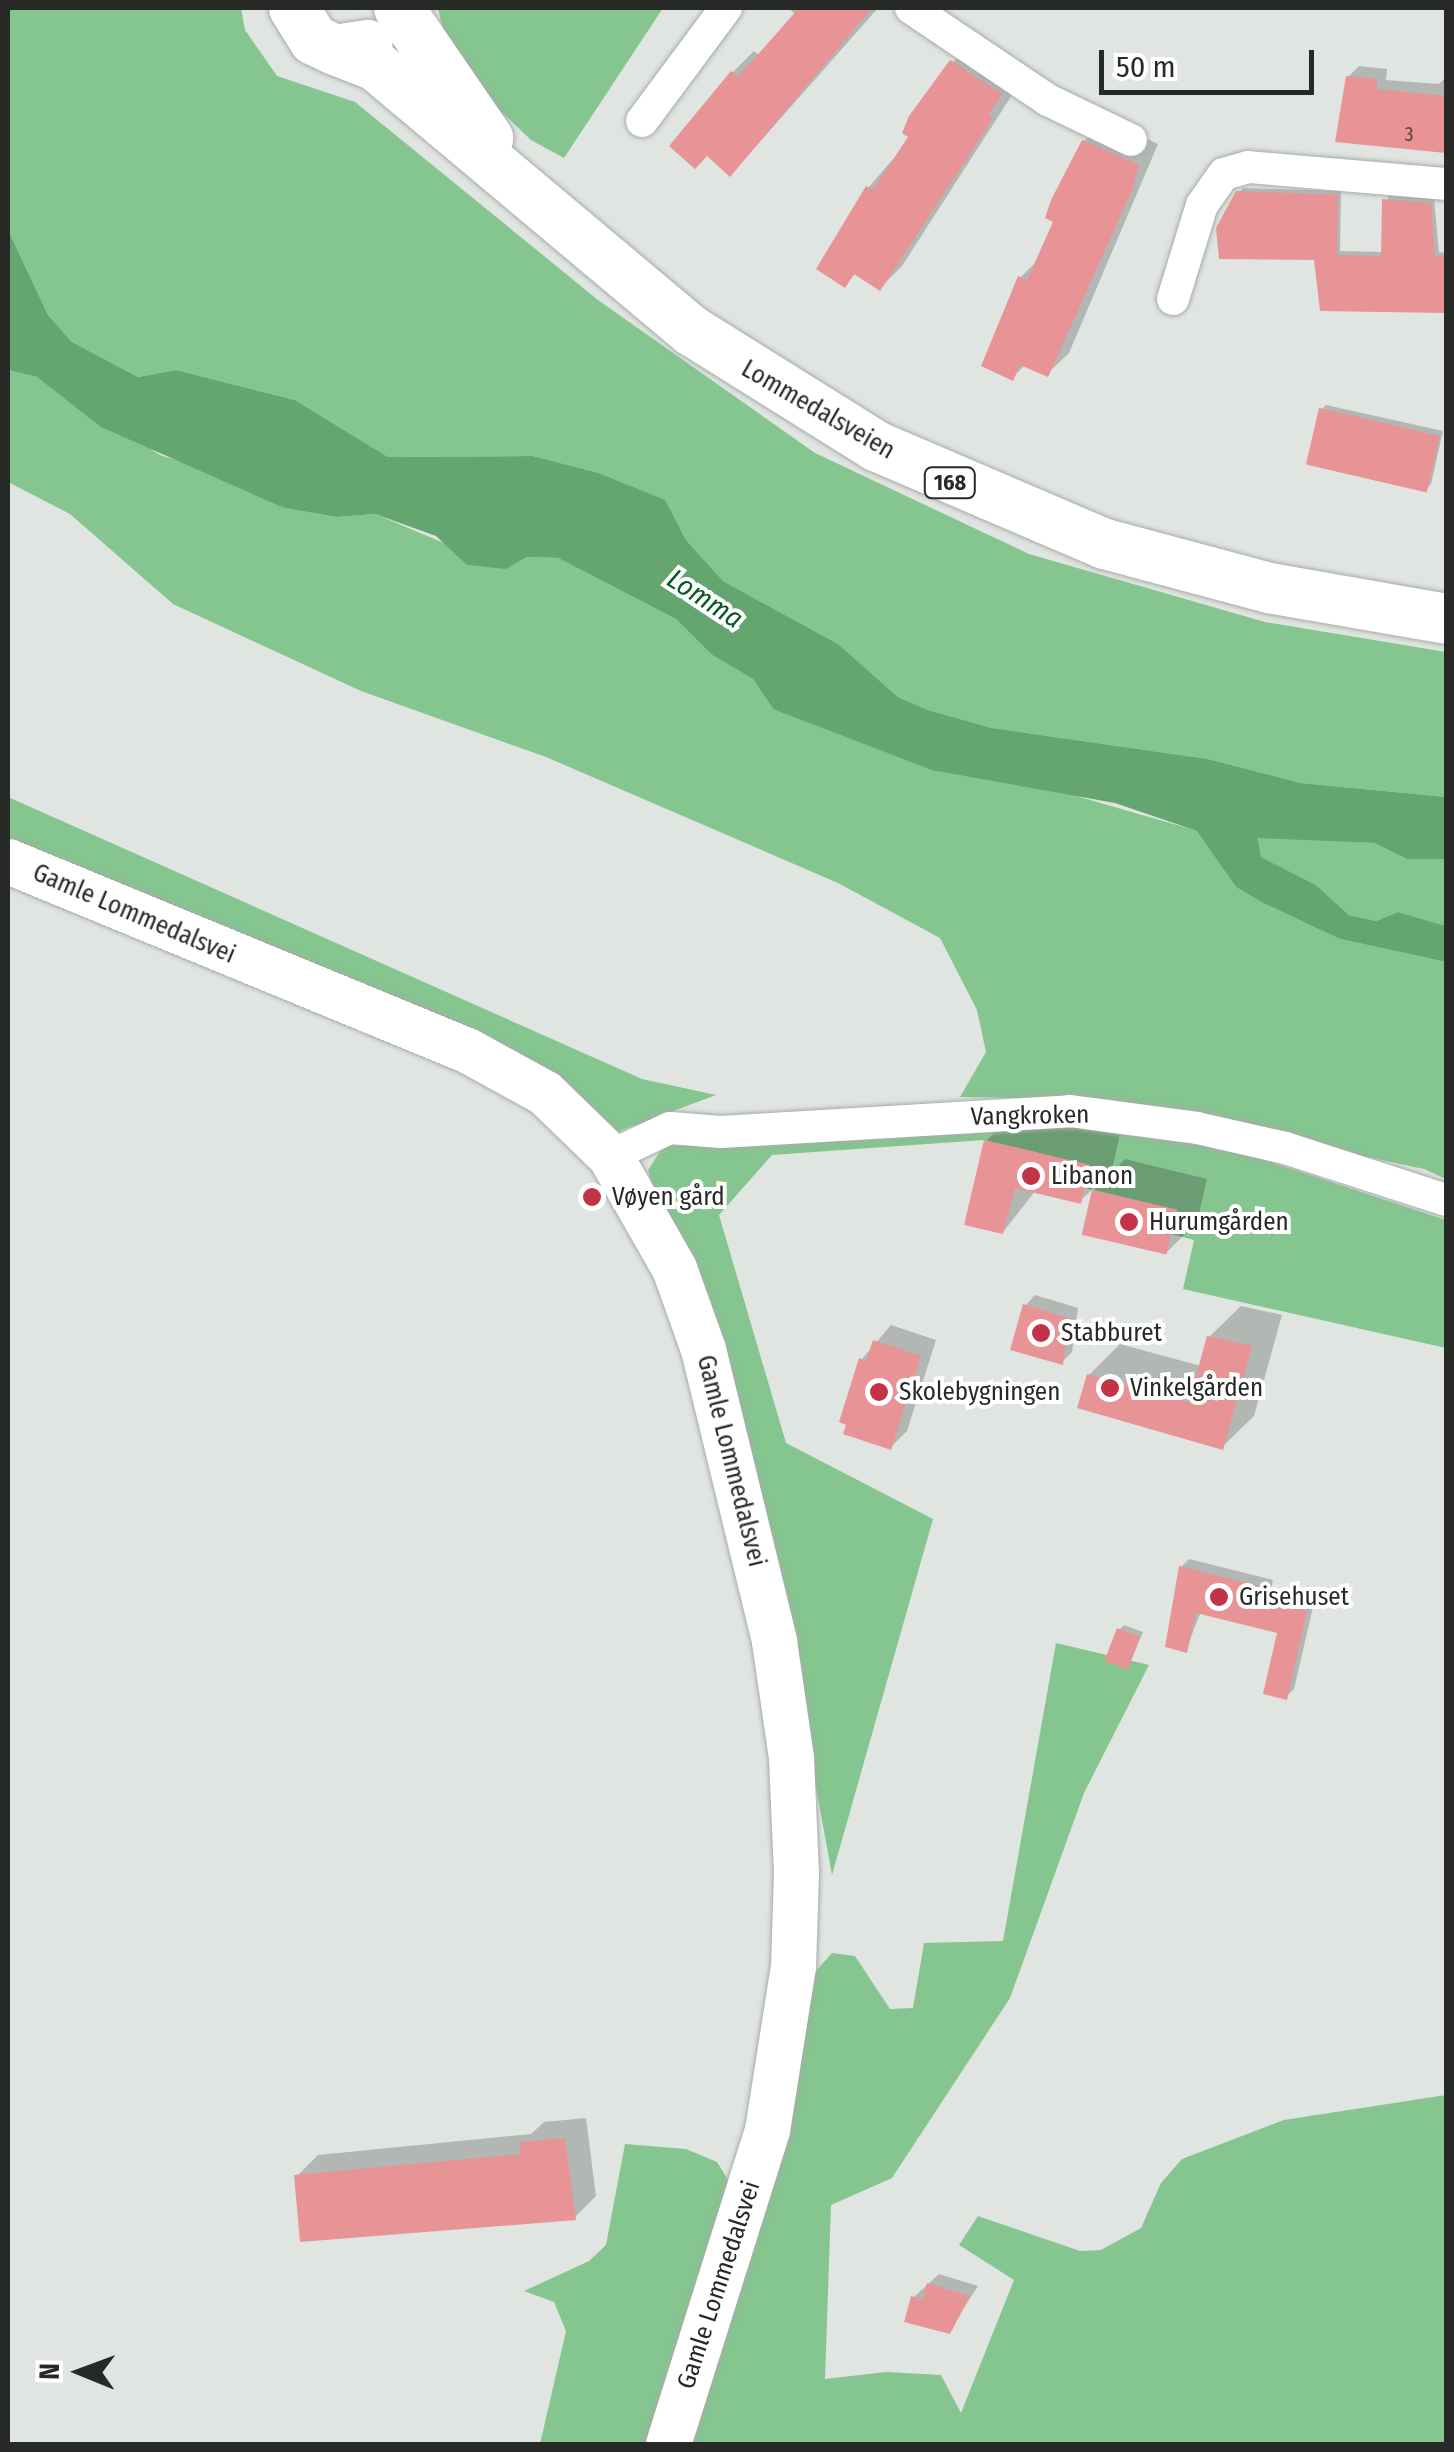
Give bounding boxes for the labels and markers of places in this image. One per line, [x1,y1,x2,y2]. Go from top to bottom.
place label: Libanon [1051,1161,1133,1191]
marker: Libanon [1020,1165,1042,1187]
place label: Vøyen gård [612,1182,725,1212]
marker: Vøyen gård [581,1186,603,1208]
place label: Hurumgården [1149,1207,1289,1237]
marker: Hurumgården [1118,1211,1140,1233]
place label: Stabburet [1061,1318,1162,1348]
marker: Stabburet [1030,1322,1052,1344]
place label: Vinkelgården [1130,1373,1263,1403]
place label: Skolebygningen [899,1377,1060,1407]
marker: Vinkelgården [1099,1377,1121,1399]
marker: Skolebygningen [868,1381,890,1403]
place label: Grisehuset [1239,1582,1349,1612]
marker: Grisehuset [1208,1586,1230,1608]

